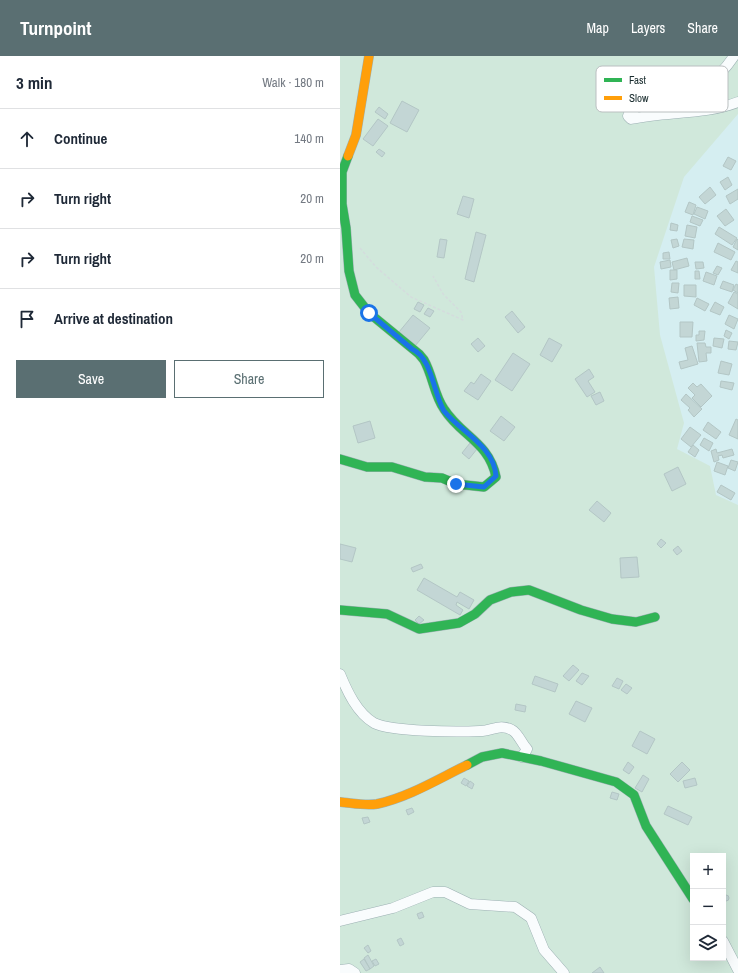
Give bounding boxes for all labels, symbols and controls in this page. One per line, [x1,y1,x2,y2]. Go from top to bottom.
text: Turnpoint [20,15,92,41]
text: Map [587,19,609,37]
text: Layers [631,19,665,37]
text: Share [687,19,718,37]
legend [596,66,728,112]
text: 3 min [16,71,52,94]
text: Fast [629,73,647,87]
text: Walk · 180 m [262,74,324,91]
text: Slow [629,91,649,105]
icon: ahead [16,128,38,150]
text: Continue [54,128,107,149]
text: 140 m [294,130,324,147]
icon: right [16,188,38,210]
text: Turn right [54,188,111,209]
text: 20 m [300,190,324,207]
icon: right [16,248,38,270]
text: Turn right [54,248,111,269]
text: 20 m [300,250,324,267]
route start [360,304,378,322]
icon: arrive [16,308,38,330]
text: Arrive at destination [54,308,173,329]
button: Save [16,360,166,398]
button: Share [174,360,324,398]
route end [447,475,465,493]
map controls [690,853,726,961]
button: + [690,853,726,889]
button: − [690,889,726,925]
button: layers [690,925,726,961]

